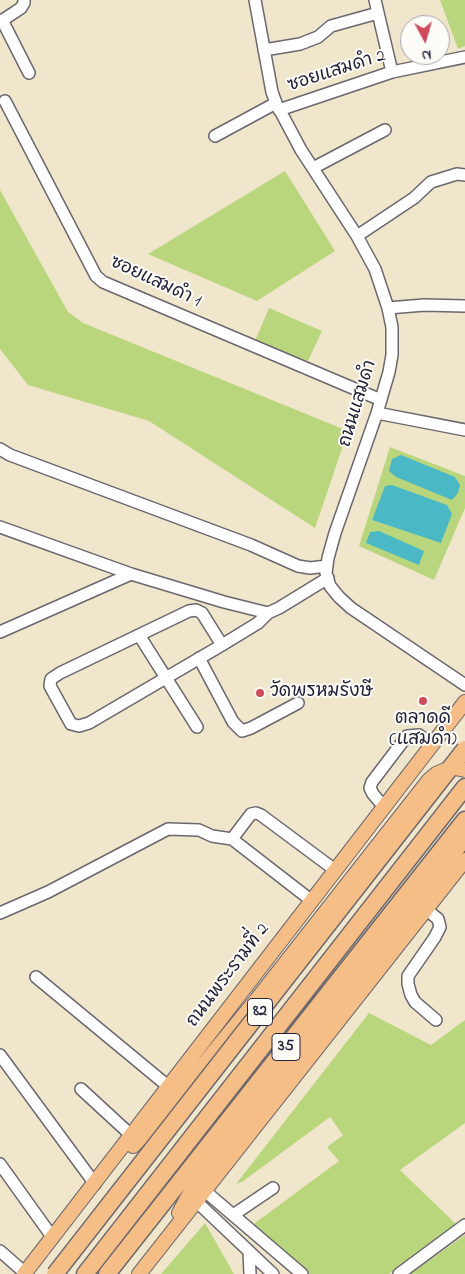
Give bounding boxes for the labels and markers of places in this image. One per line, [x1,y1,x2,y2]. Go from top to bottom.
place label: วัดพรหมรังษี [270,682,373,704]
marker: วัดพรหมรังษี [254,687,266,699]
marker: ตลาดดี (แสมดำ) [417,695,429,707]
place label: ตลาดดี (แสมดำ) [389,709,457,752]

